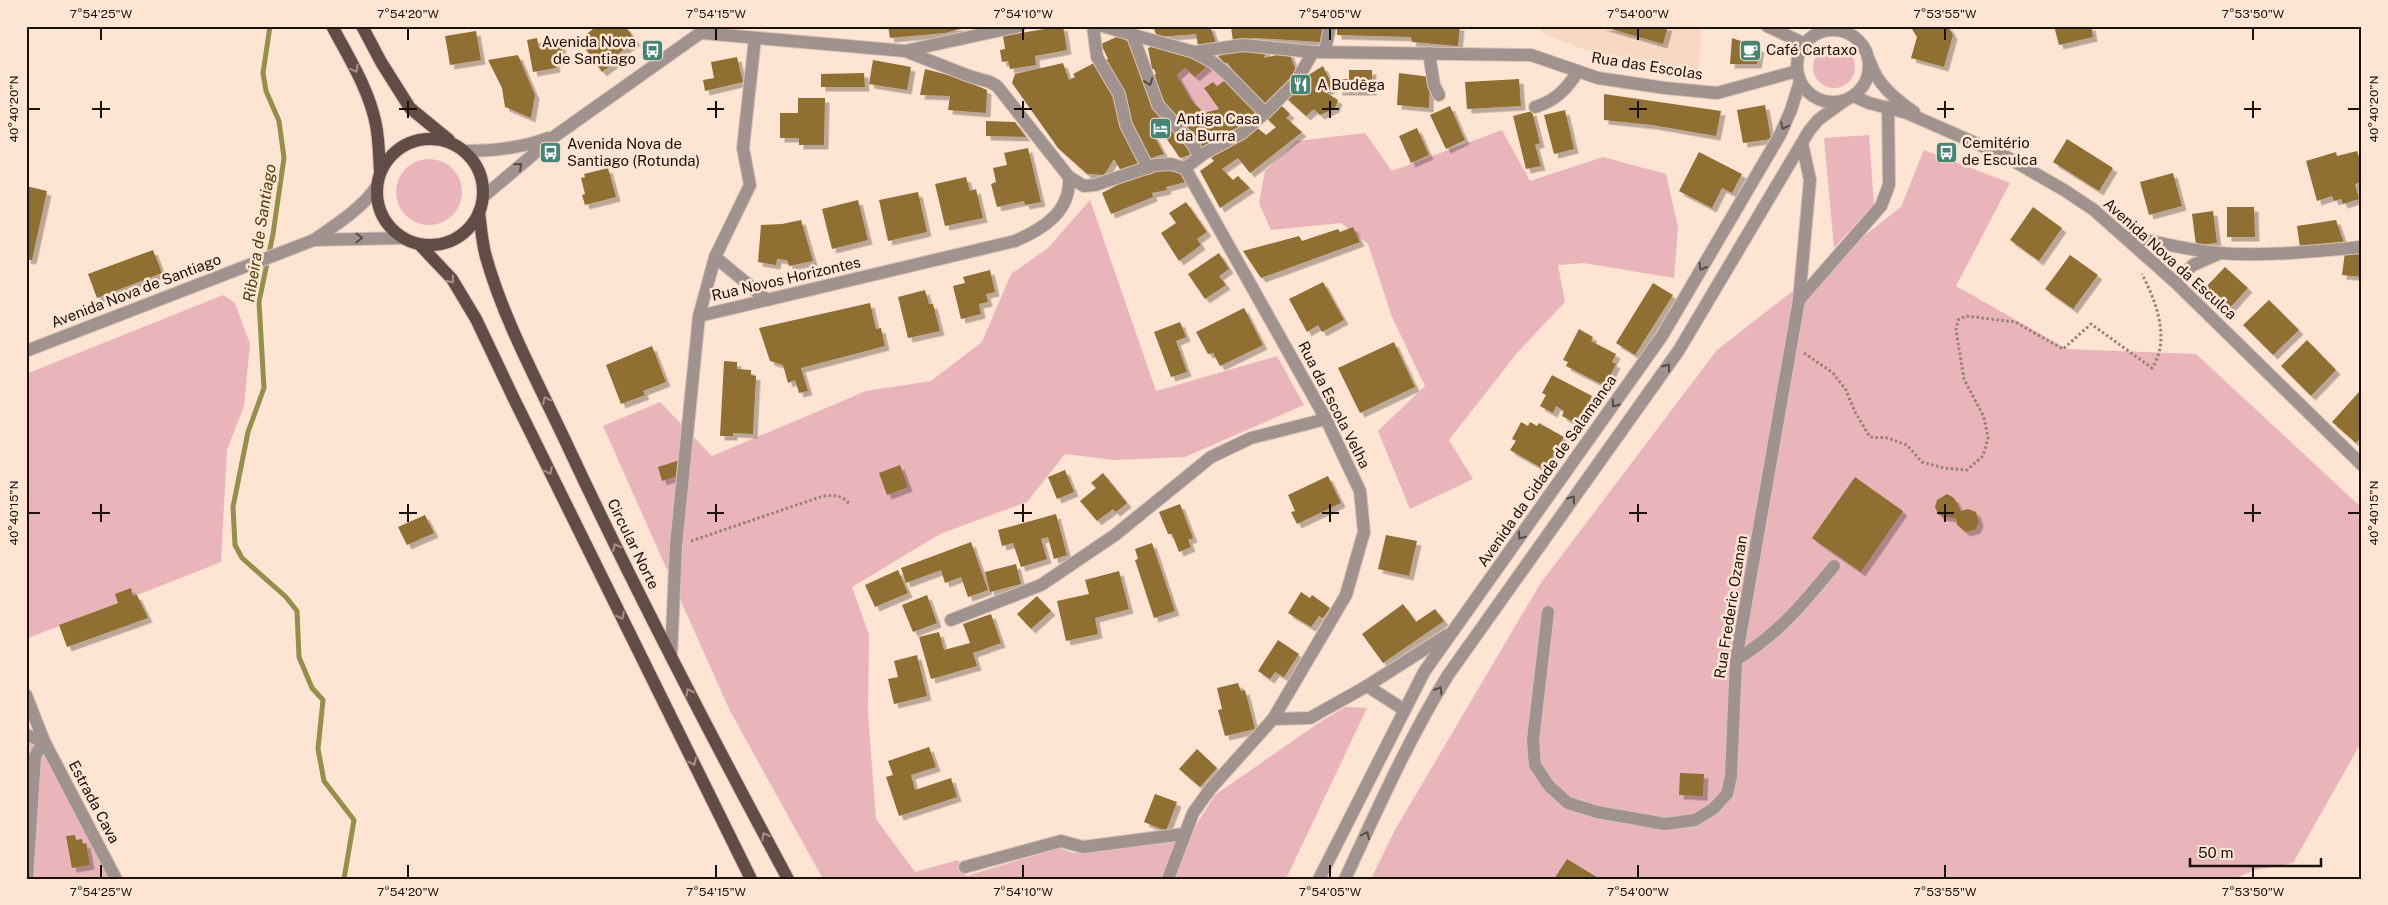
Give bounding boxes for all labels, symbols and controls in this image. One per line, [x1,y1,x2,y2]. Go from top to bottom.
text: 7°54'25"W [70,7,133,21]
text: 7°54'20"W [377,7,440,21]
text: 7°54'15"W [686,7,747,21]
text: 7°54'10"W [993,7,1053,21]
text: 7°54'05"W [1299,7,1362,21]
text: 7°54'00"W [1607,7,1670,21]
text: 7°53'55"W [1914,7,1977,21]
text: 7°53'50"W [2222,7,2285,21]
place label: Avenida Nova de Santiago [542,33,636,67]
cafe icon: Café Cartaxo [1738,38,1762,62]
bus stop icon: Avenida Nova de Santiago [640,39,664,63]
place label: Café Cartaxo [1766,41,1857,58]
street label: Rua das Escolas [1590,48,1704,83]
one-way arrow [349,64,359,73]
restaurant icon: A Budêga [1289,73,1313,97]
text: 40°40'20"N [7,76,21,142]
place label: A Budêga [1317,76,1385,93]
text: 40°40'20"N [2367,76,2381,142]
one-way arrow [1143,77,1153,85]
place label: Antiga Casa da Burra [1176,110,1260,144]
hotel icon: Antiga Casa da Burra [1148,116,1172,140]
one-way arrow [1780,121,1790,130]
place label: Cemitério de Esculca [1962,134,2037,168]
place label: Avenida Nova de Santiago (Rotunda) [567,135,700,169]
bus stop icon: Cemitério de Esculca [1934,140,1958,164]
bus stop icon: Avenida Nova de Santiago (Rotunda) [539,141,563,165]
water label: Ribeira de Santiago [239,162,280,304]
one-way arrow [513,164,522,172]
street label: Avenida Nova da Esculca [2100,195,2240,323]
one-way arrow [356,233,363,243]
street label: Avenida Nova de Santiago [48,250,223,331]
street label: Rua Novos Horizontes [710,253,862,304]
one-way arrow [1699,262,1709,271]
one-way arrow [446,274,454,283]
street label: Rua da Escola Velha [1295,339,1374,471]
one-way arrow [1661,363,1670,373]
street label: Avenida da Cidade de Salamanca [1474,372,1620,570]
one-way arrow [542,396,553,405]
one-way arrow [1612,398,1621,408]
one-way arrow [543,466,553,475]
text: 40°40'15"N [7,480,21,546]
text: 40°40'15"N [2367,480,2381,546]
street label: Circular Norte [604,496,663,592]
one-way arrow [1566,496,1575,505]
one-way arrow [1518,530,1527,540]
street label: Rua Frederic Ozanan [1711,534,1750,680]
one-way arrow [612,543,622,552]
one-way arrow [615,611,625,620]
one-way arrow [1433,686,1442,695]
one-way arrow [685,688,695,697]
one-way arrow [687,757,698,766]
street label: Estrada Cava [66,758,123,846]
one-way arrow [1359,831,1370,840]
one-way arrow [761,832,771,841]
scale bar [2190,835,2322,867]
text: 50 m [2198,844,2233,861]
text: 7°54'25"W [70,885,133,899]
text: 7°54'20"W [377,885,440,899]
text: 7°54'15"W [686,885,747,899]
text: 7°54'10"W [993,885,1053,899]
text: 7°54'05"W [1299,885,1362,899]
text: 7°54'00"W [1607,885,1670,899]
text: 7°53'55"W [1914,885,1977,899]
text: 7°53'50"W [2222,885,2285,899]

